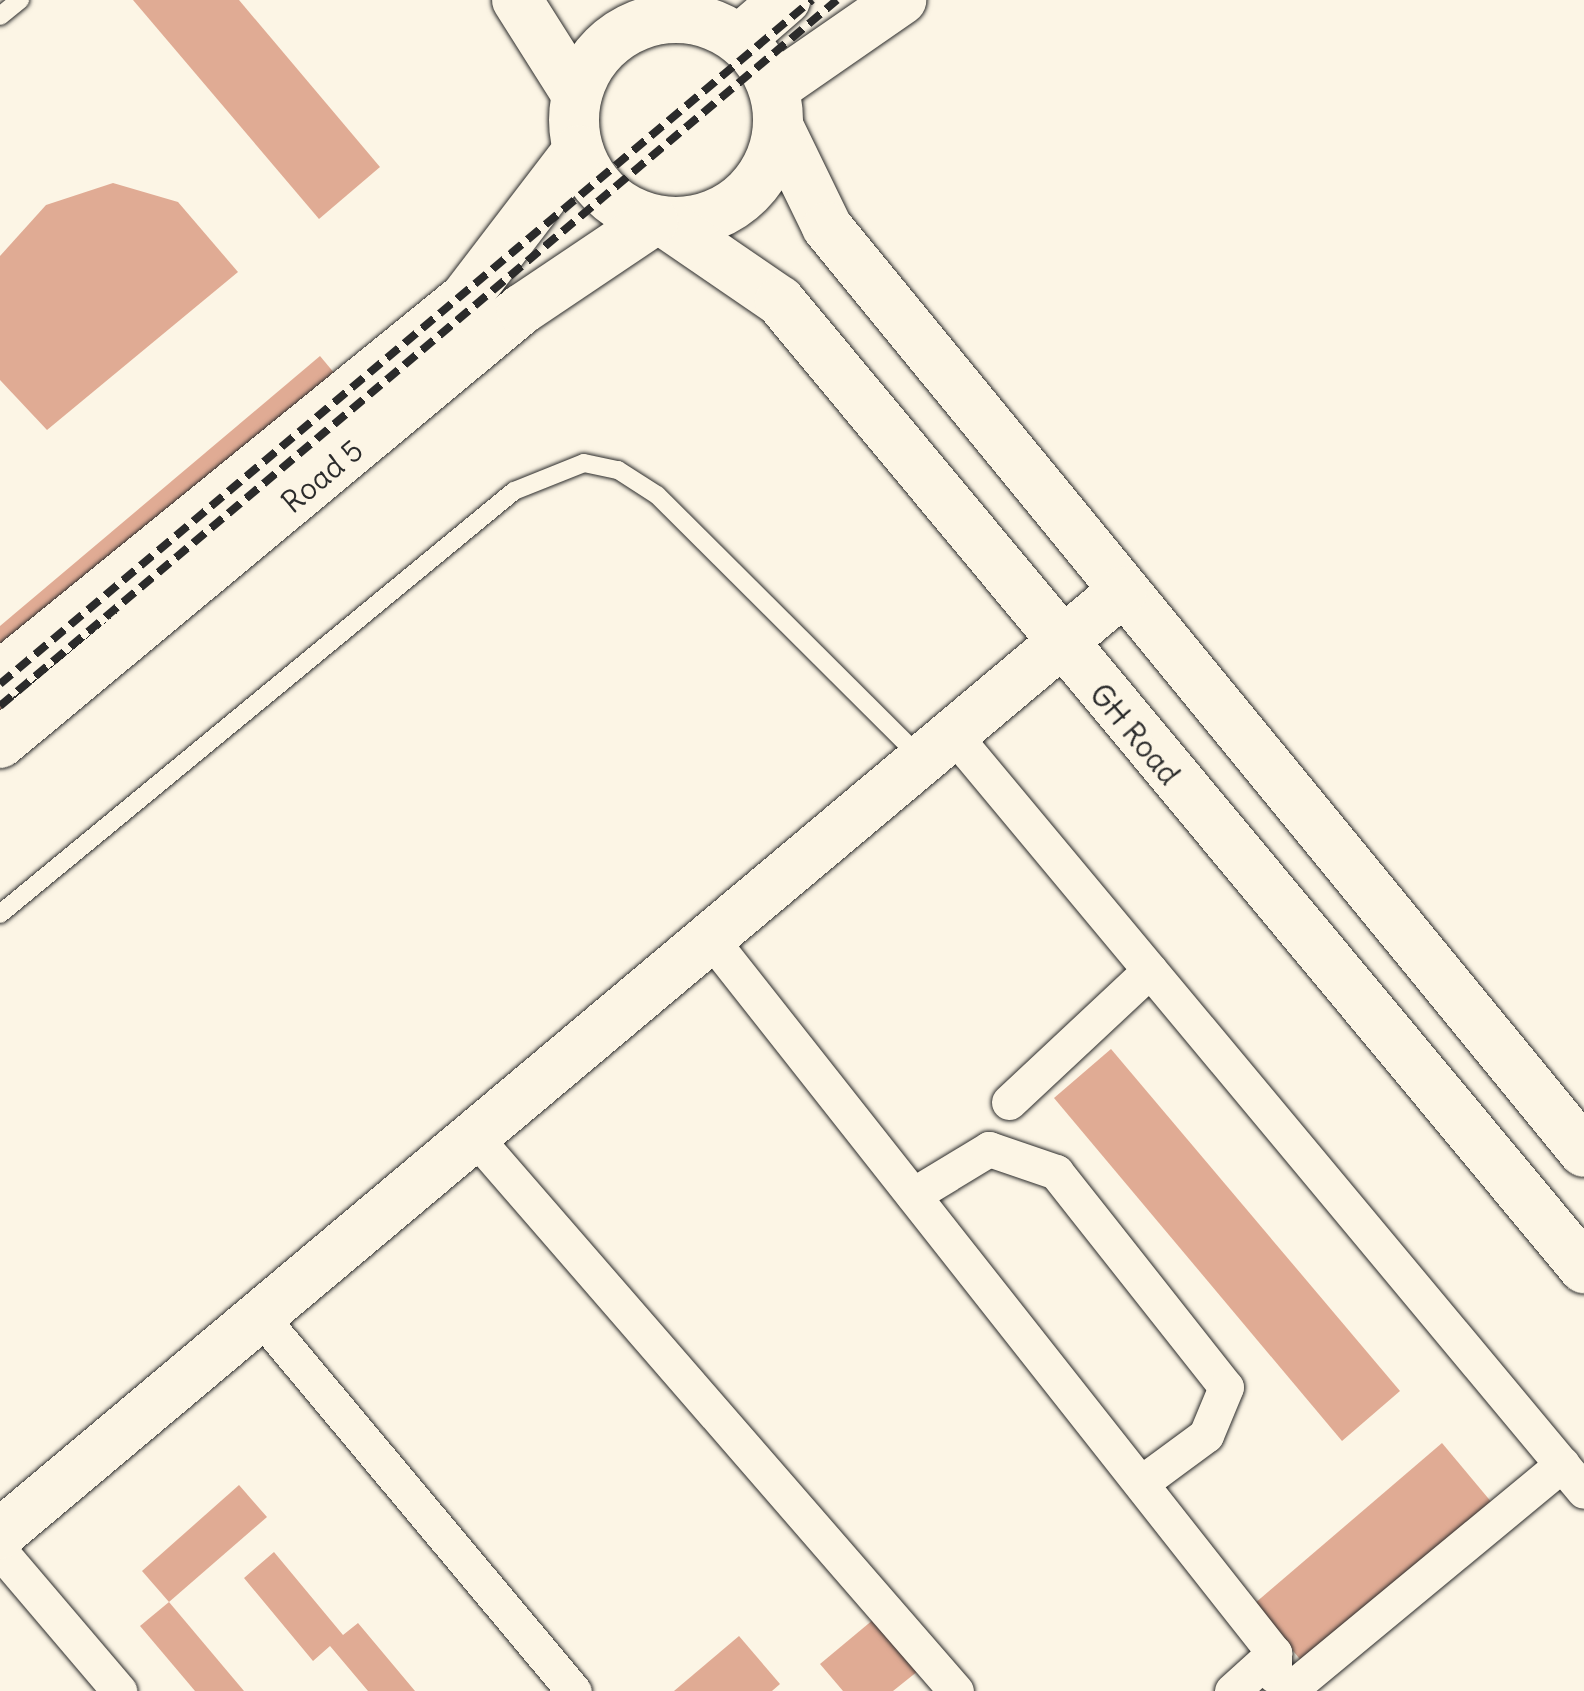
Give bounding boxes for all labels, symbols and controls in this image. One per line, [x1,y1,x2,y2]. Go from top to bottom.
street label: Road 5 [274,432,370,520]
street label: GH Road [1082,676,1188,792]

